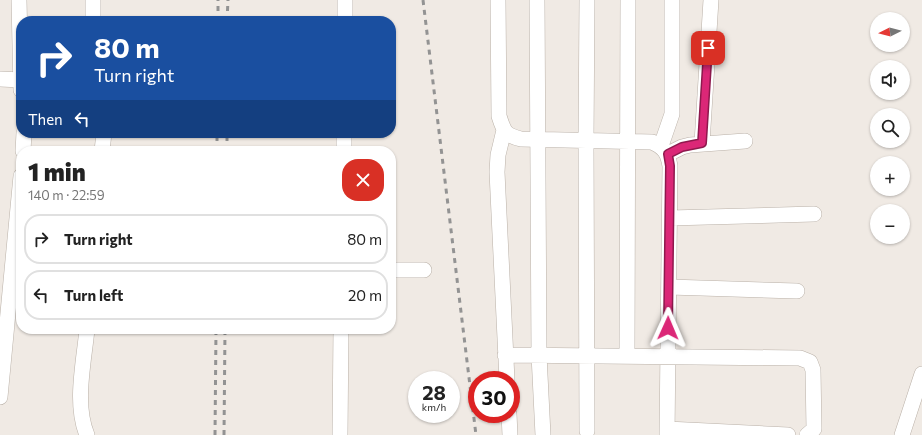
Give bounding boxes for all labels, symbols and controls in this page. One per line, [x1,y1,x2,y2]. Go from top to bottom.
north arrow [870,12,910,52]
map controls [870,12,910,244]
text: 80 m [94,30,160,64]
pin [691,31,725,65]
icon: right [28,32,80,84]
icon: arrive [697,37,719,59]
button: sound [870,60,910,100]
text: Turn right [94,64,174,86]
icon: left [71,108,93,130]
button: search [870,108,910,148]
text: Then [28,110,63,128]
button: + [870,156,910,196]
text: 1 min [28,157,86,186]
button: close [342,159,384,201]
text: 140 m · 22:59 [28,187,105,203]
button: − [870,204,910,244]
icon: right [30,228,52,250]
text: Turn right [64,230,133,248]
text: 80 m [347,230,382,248]
icon: left [30,284,52,306]
text: Turn left [64,286,123,304]
text: 20 m [348,286,382,304]
position arrow [647,307,689,349]
speed limit sign: 30 [468,371,520,423]
text: 28 [422,380,446,404]
text: km/h [422,401,446,413]

